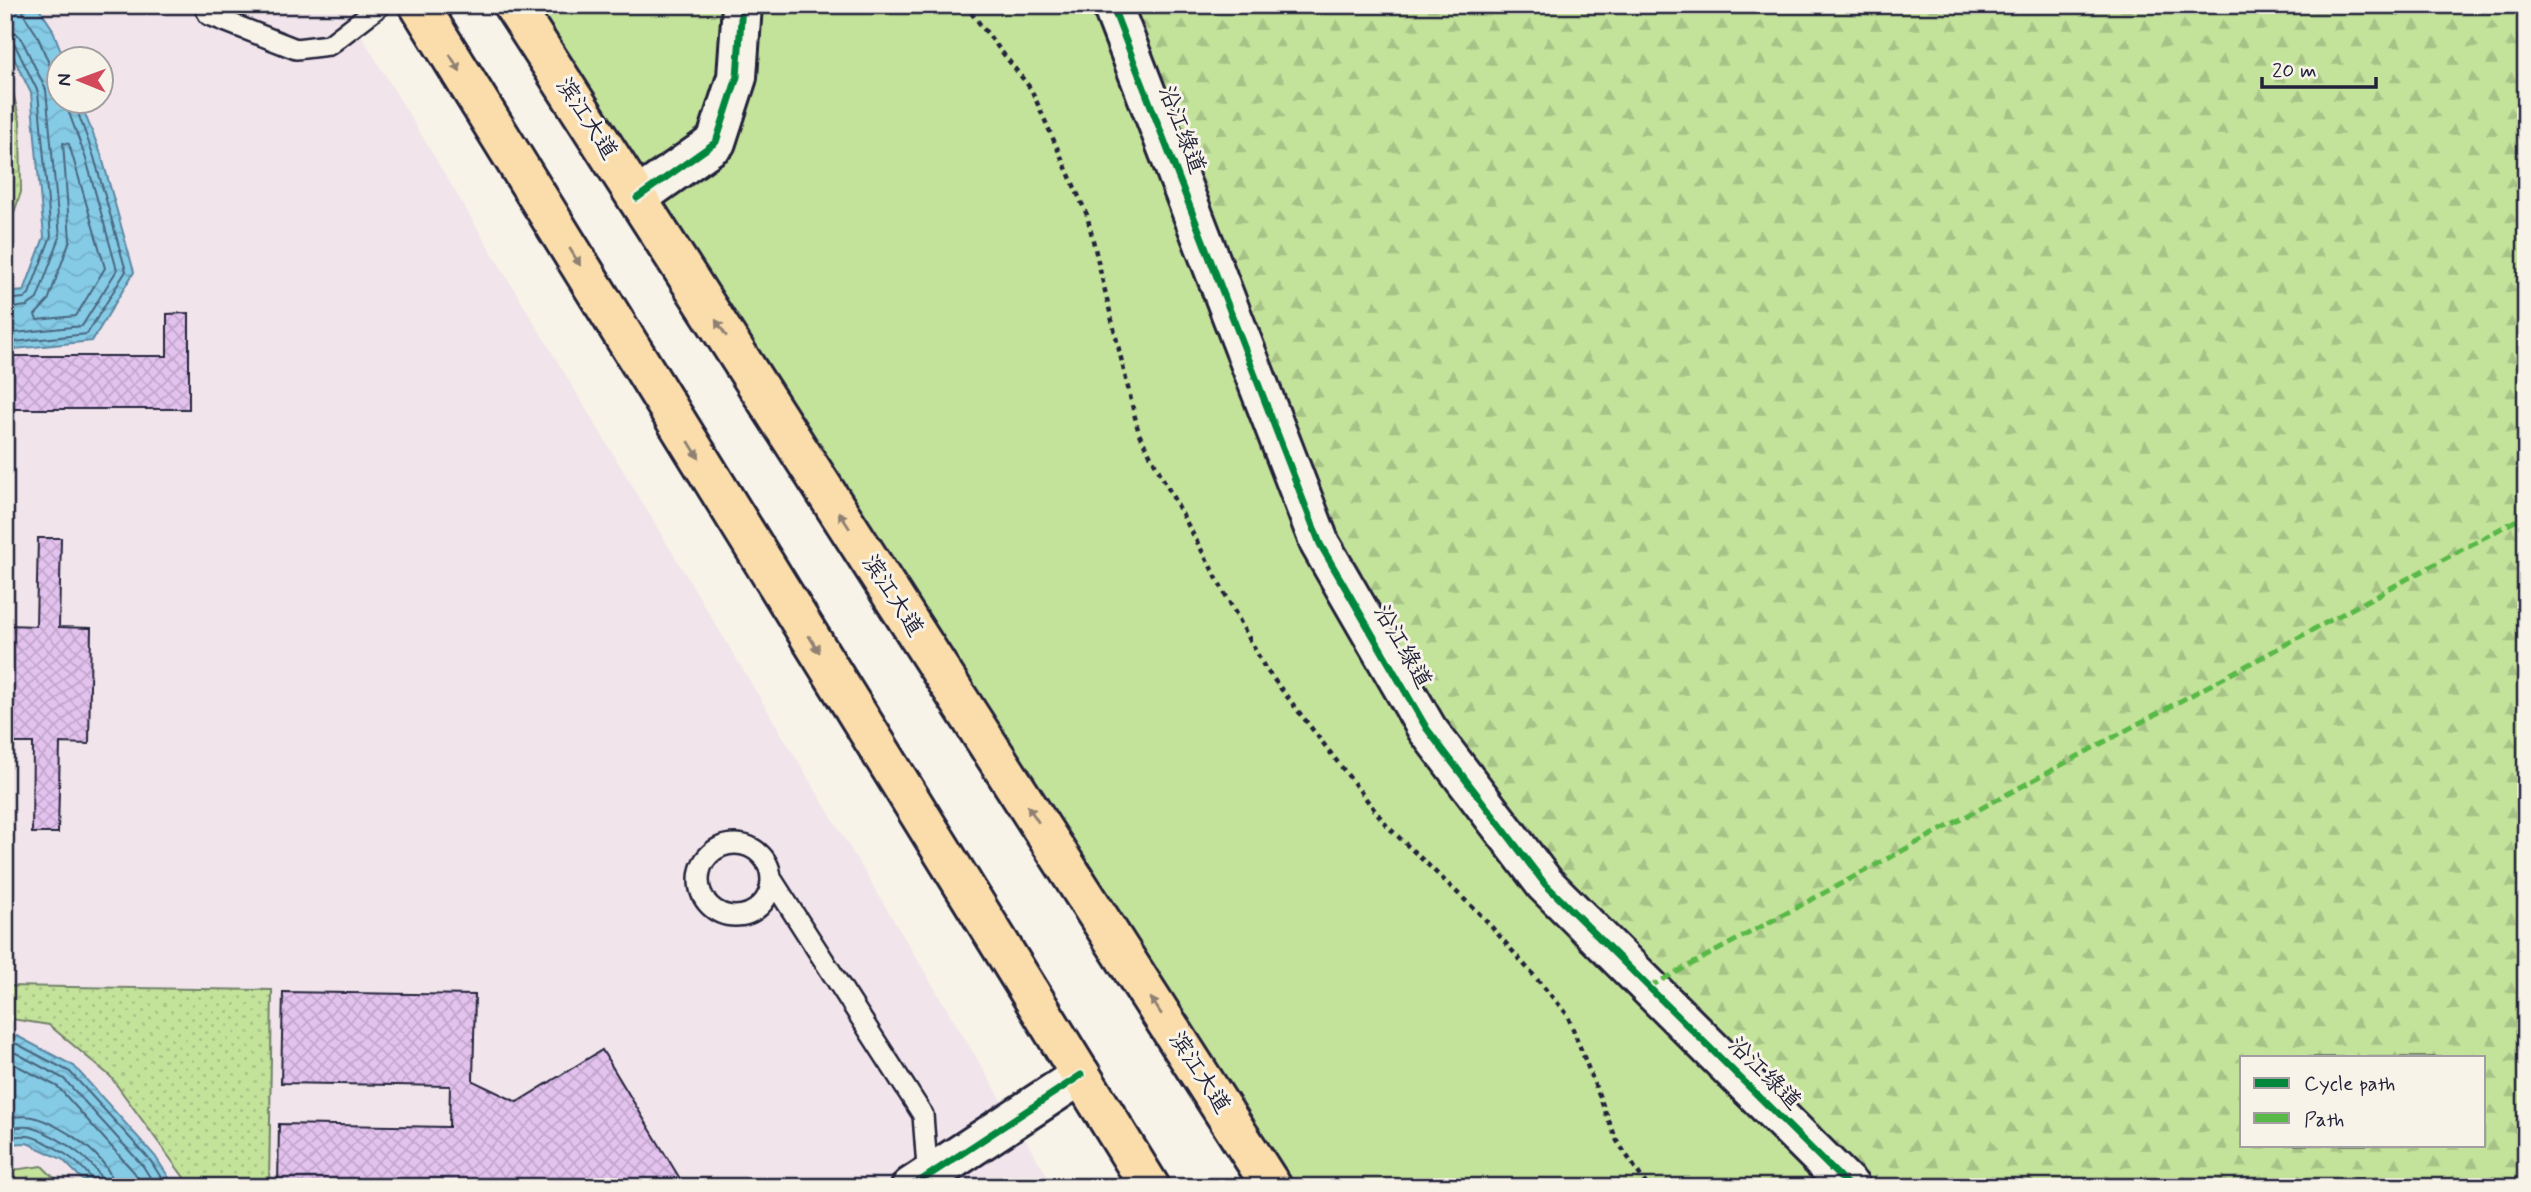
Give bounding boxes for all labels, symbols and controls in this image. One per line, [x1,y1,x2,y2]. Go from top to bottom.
north arrow [46,46,116,116]
scale bar [2262,46,2375,90]
one-way arrow [449,53,462,73]
text: 20 m [2272,57,2317,85]
street label: 滨江大道 [548,72,624,166]
text: N [52,73,77,86]
street label: 沿江绿道 [1151,82,1211,178]
one-way arrow [568,247,581,266]
one-way arrow [714,319,727,338]
one-way arrow [688,441,701,460]
one-way arrow [837,510,850,530]
street label: 滨江大道 [854,549,930,643]
street label: 沿江绿道 [1366,600,1438,694]
one-way arrow [807,634,820,654]
one-way arrow [1026,805,1039,824]
one-way arrow [1149,996,1162,1015]
street label: 滨江大道 [1161,1026,1237,1120]
street label: 沿江绿道 [1721,1031,1807,1117]
legend [2240,1056,2486,1146]
text: Cycle path [2304,1070,2395,1098]
text: Path [2304,1106,2344,1134]

